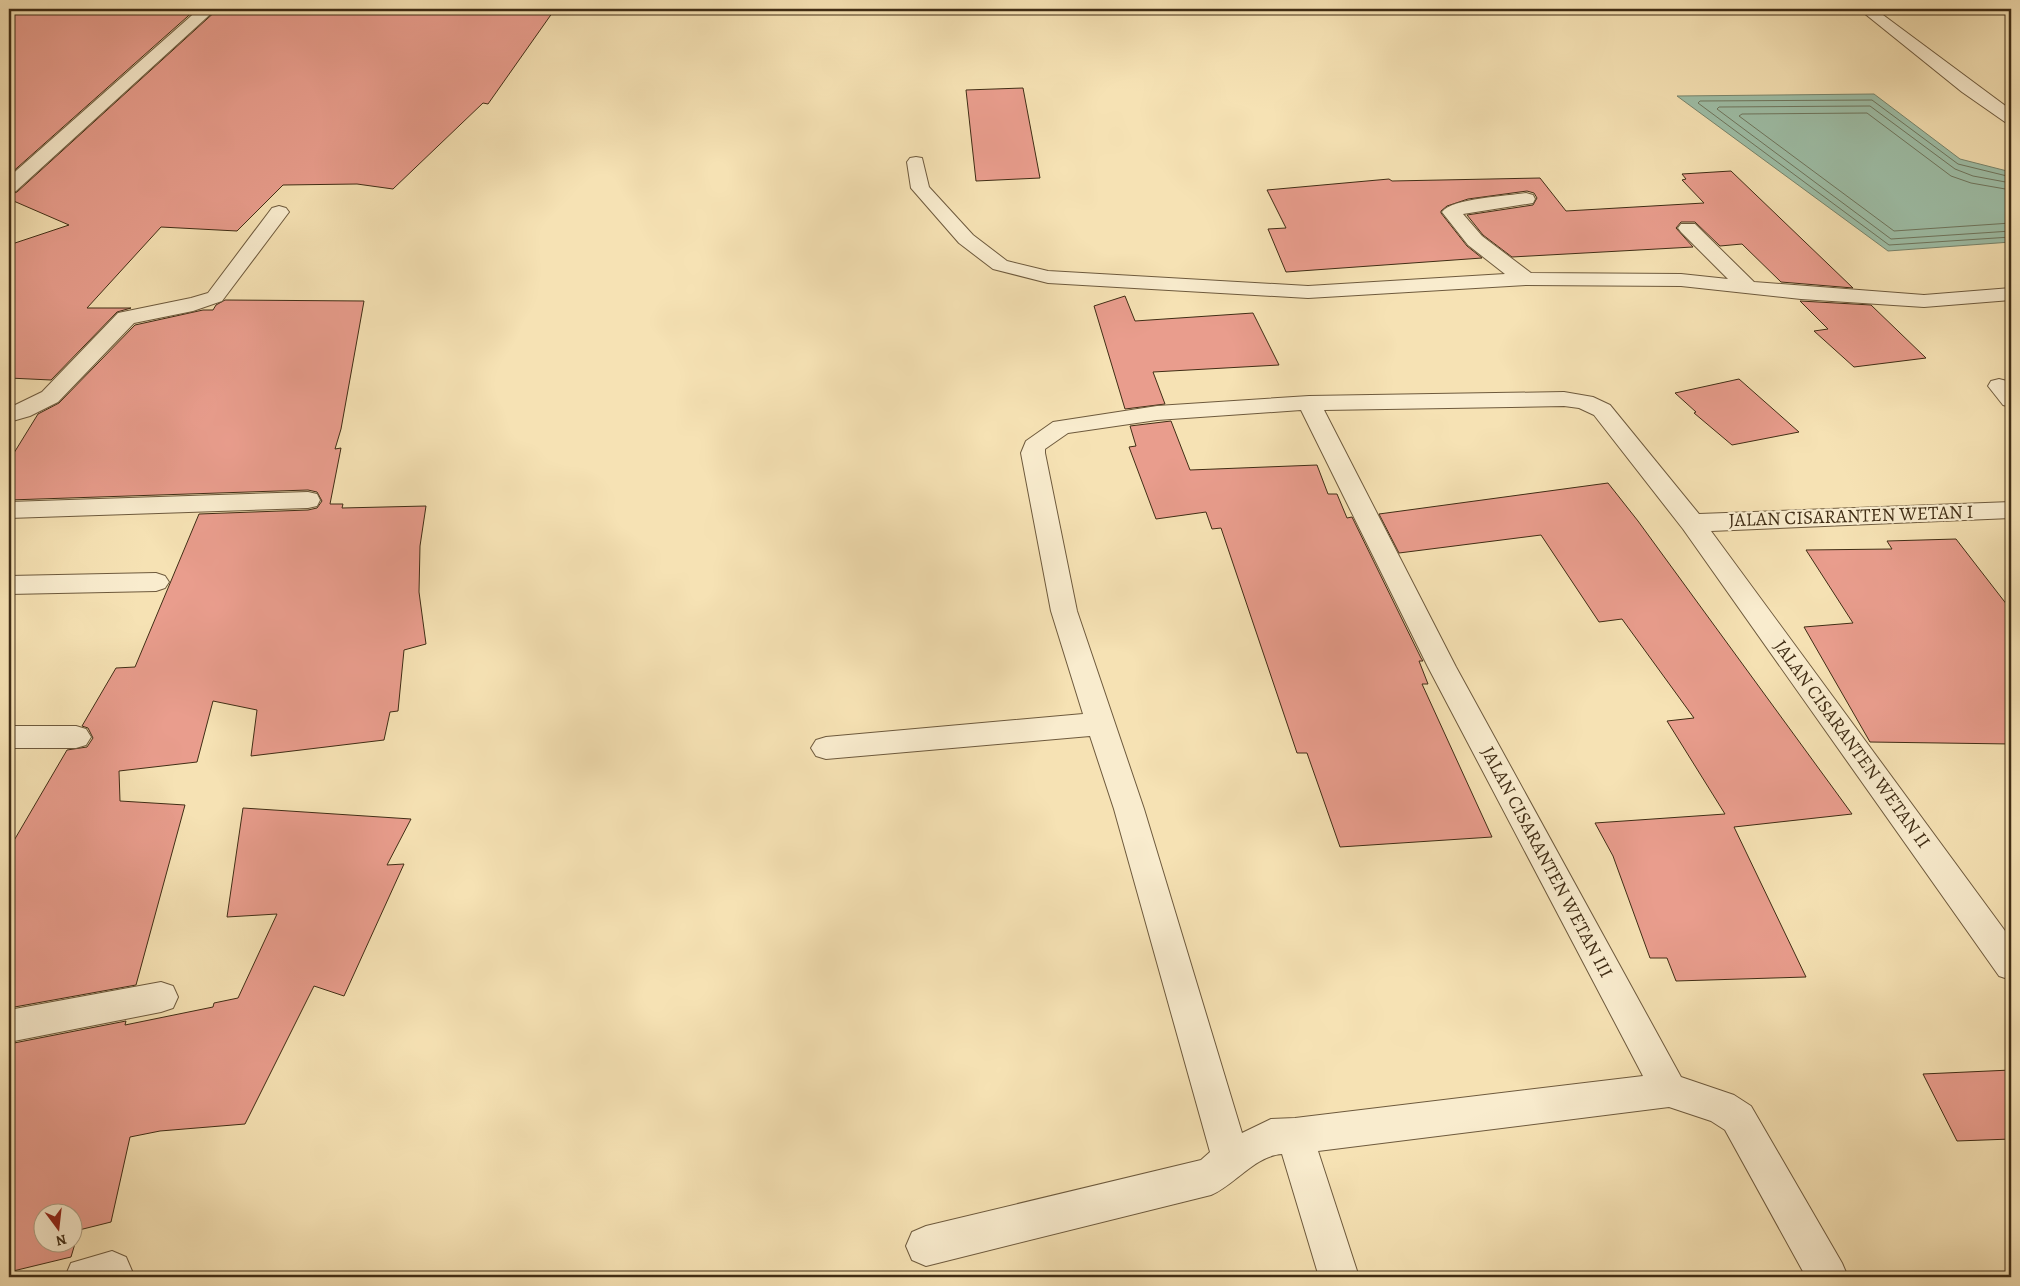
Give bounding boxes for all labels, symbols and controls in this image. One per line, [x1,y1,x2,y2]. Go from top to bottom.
street label: JALAN CISARANTEN WETAN I [1728,499,1974,533]
street label: JALAN CISARANTEN WETAN II [1767,635,1937,853]
street label: JALAN CISARANTEN WETAN III [1475,742,1619,982]
north arrow [32,1204,82,1254]
text: N [54,1230,69,1251]

